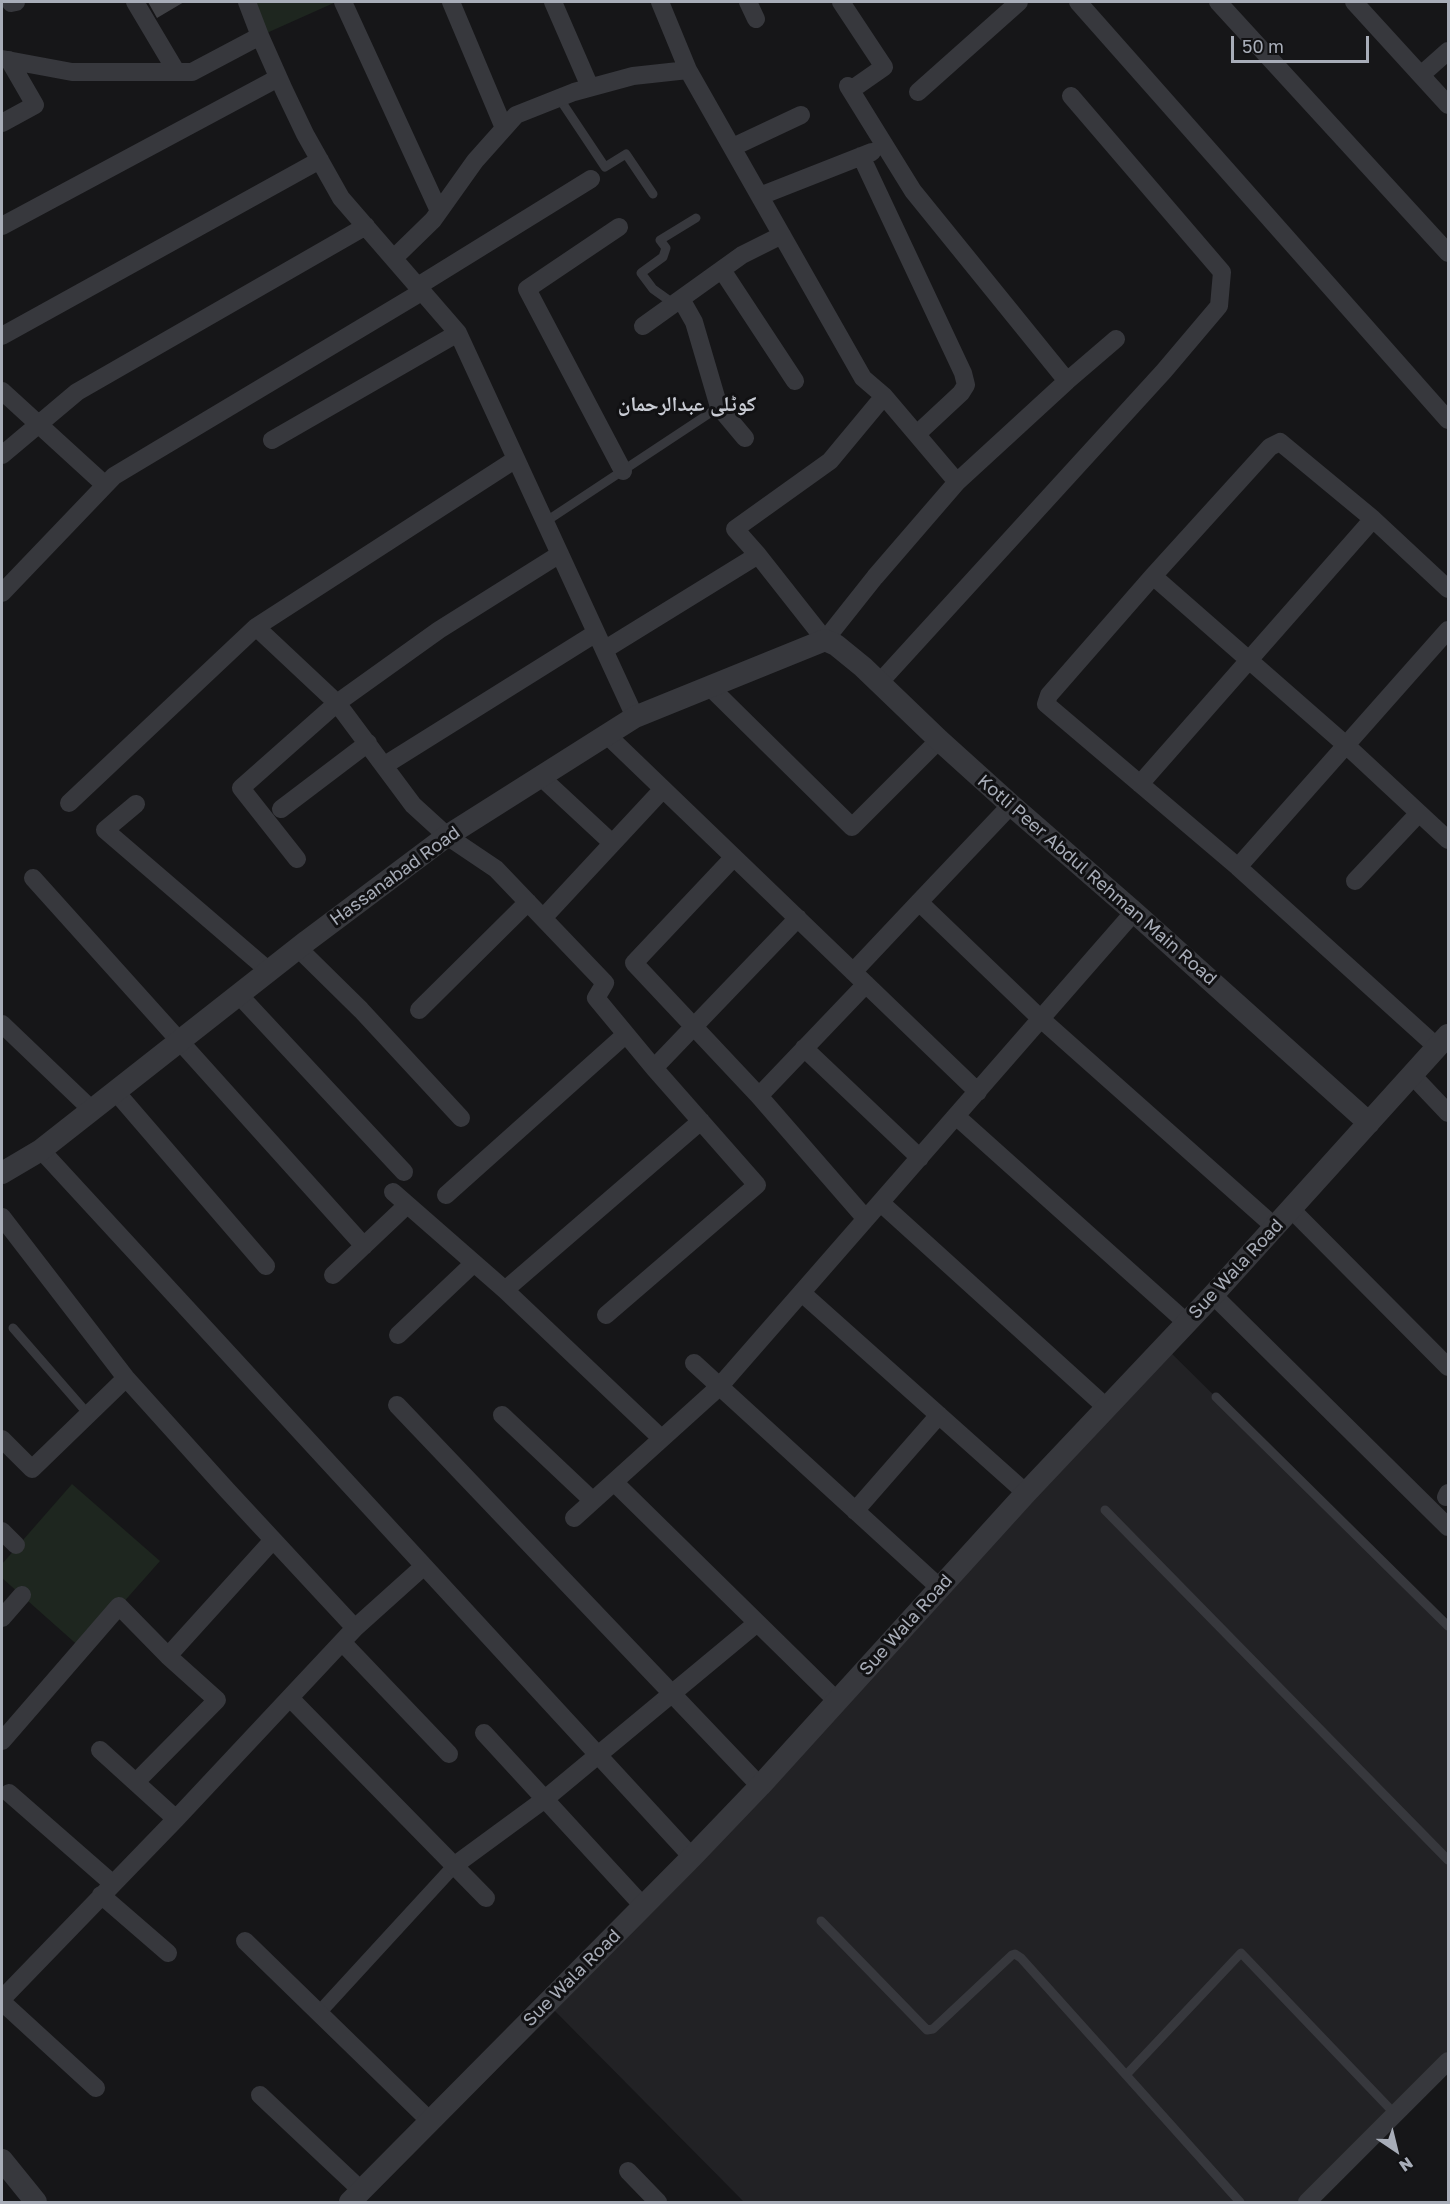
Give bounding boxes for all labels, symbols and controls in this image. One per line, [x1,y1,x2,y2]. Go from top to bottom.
scale bar [1234,24,1372,62]
text: 50 m [1242,35,1284,57]
district label: کوٹلی عبدالرحمان [618,391,756,417]
street label: Kotli Peer Abdul Rehman Main Road [973,770,1221,990]
street label: Hassanabad Road [326,822,464,930]
street label: Sue Wala Road [1184,1215,1288,1323]
street label: Sue Wala Road [855,1570,957,1680]
street label: Sue Wala Road [519,1925,625,2031]
north arrow [1366,2120,1426,2180]
text: N [1396,2153,1417,2176]

